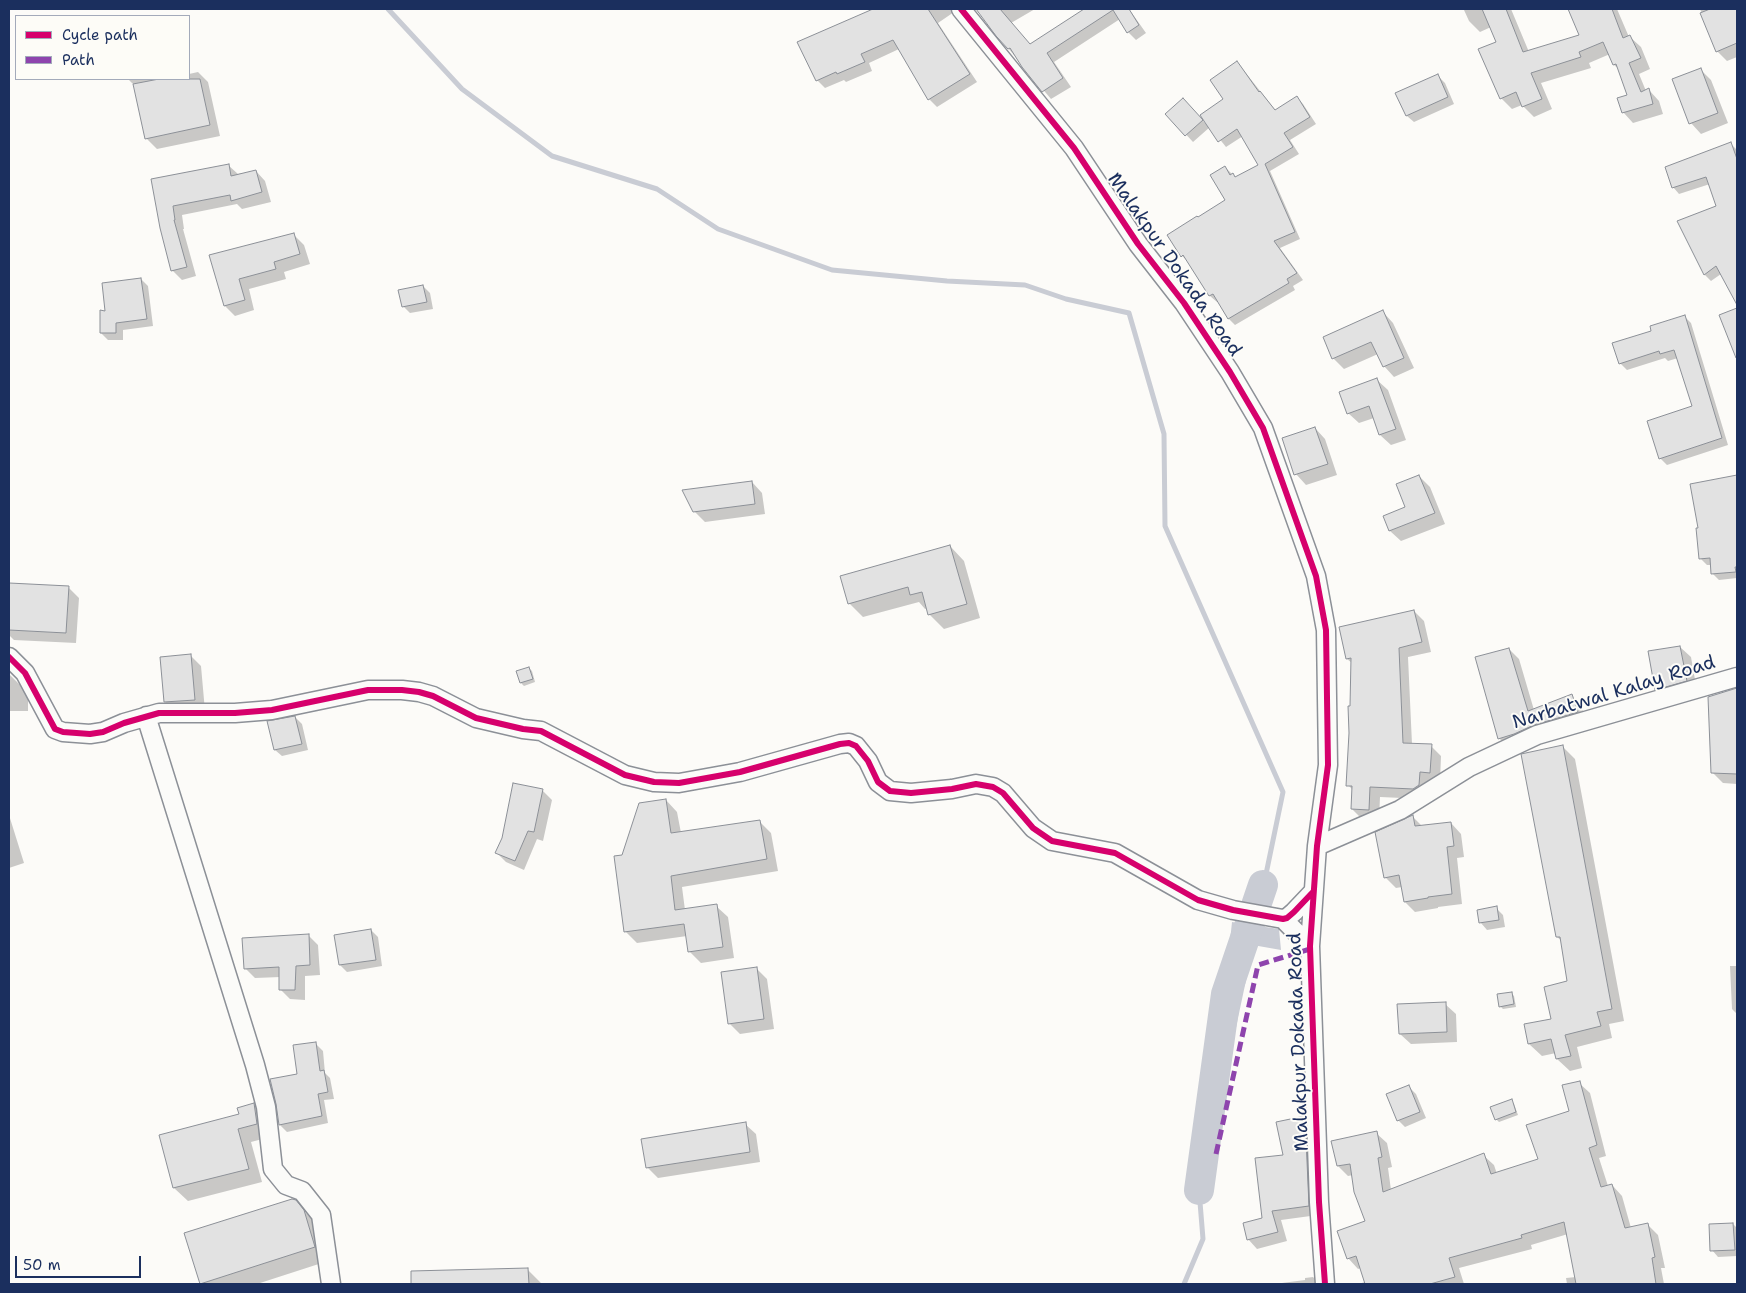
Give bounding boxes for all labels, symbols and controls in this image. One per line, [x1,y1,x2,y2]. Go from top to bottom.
legend [15,15,190,80]
text: Cycle path [62,25,138,45]
text: Path [62,50,95,70]
street label: Malakpur Dokada Road [1102,169,1246,361]
street label: Narbatwal Kalay Road [1510,651,1718,735]
street label: Malakpur Dokada Road [1284,932,1314,1152]
scale bar [18,1246,144,1278]
text: 50 m [23,1255,61,1275]

